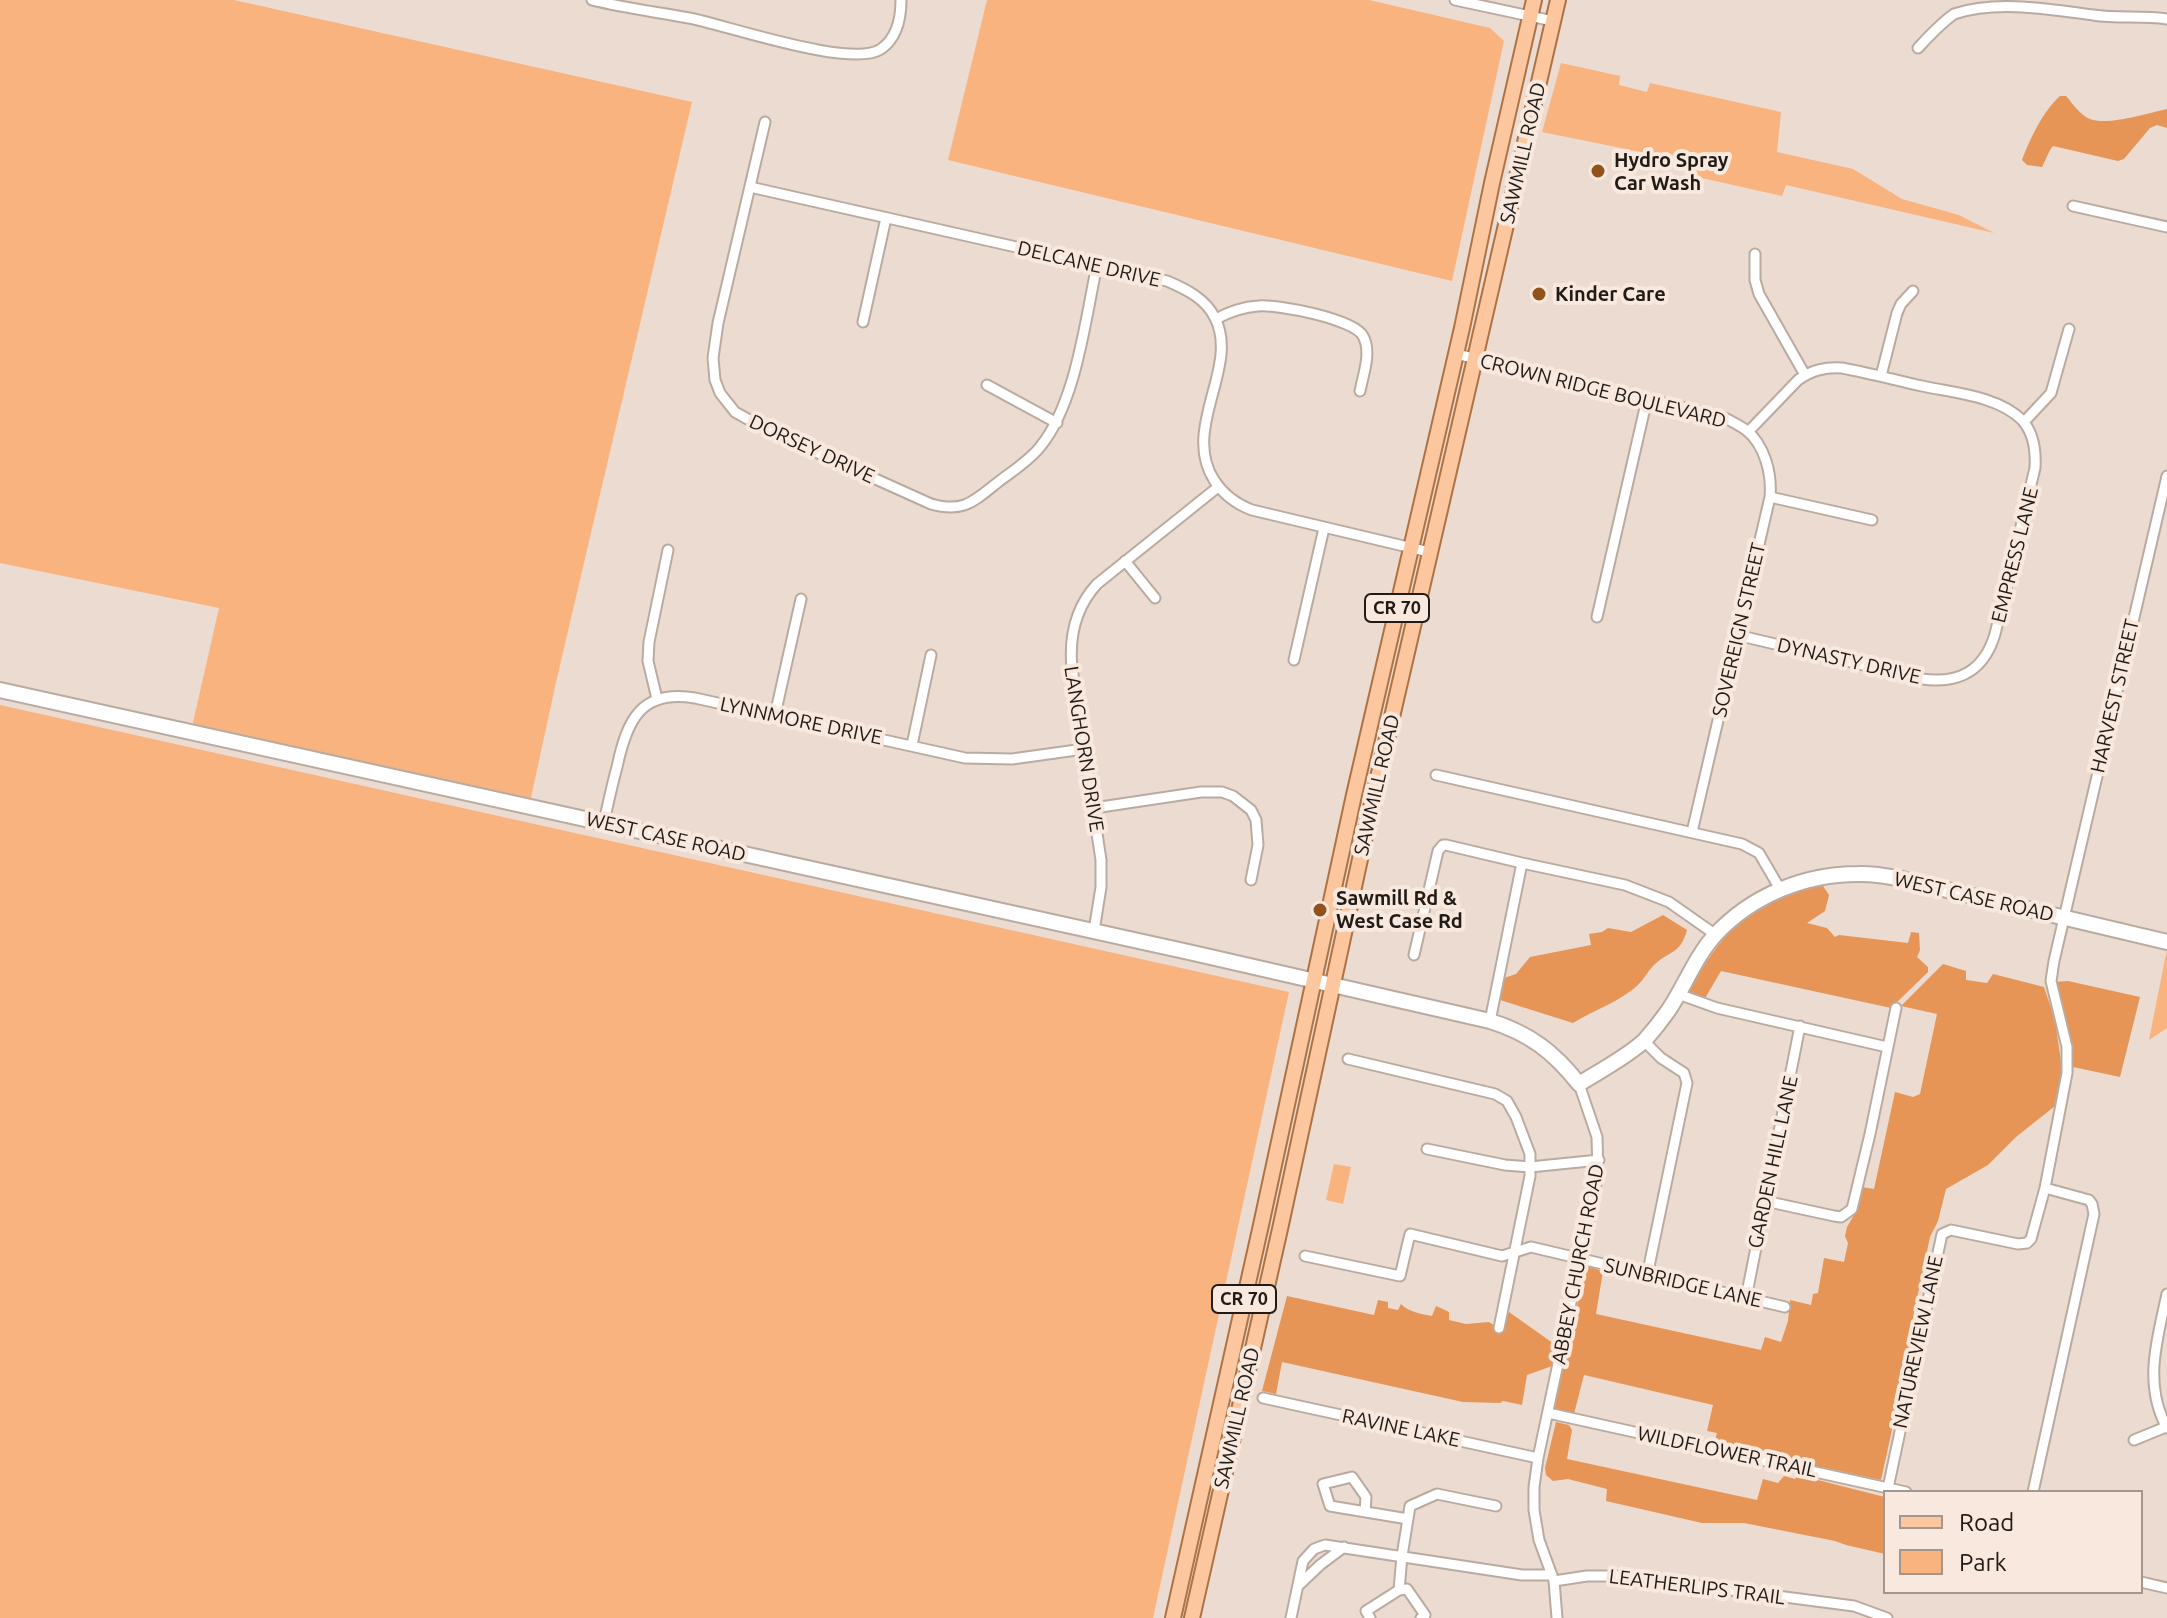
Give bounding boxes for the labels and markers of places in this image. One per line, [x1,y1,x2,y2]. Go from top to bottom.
place label: Hydro Spray Car Wash [1614,148,1728,195]
marker: Hydro Spray Car Wash [1589,162,1607,180]
place label: Kinder Care [1555,282,1666,306]
marker: Kinder Care [1530,285,1548,303]
place label: Sawmill Rd & West Case Rd [1336,886,1463,933]
marker: Sawmill Rd & West Case Rd [1311,901,1329,919]

